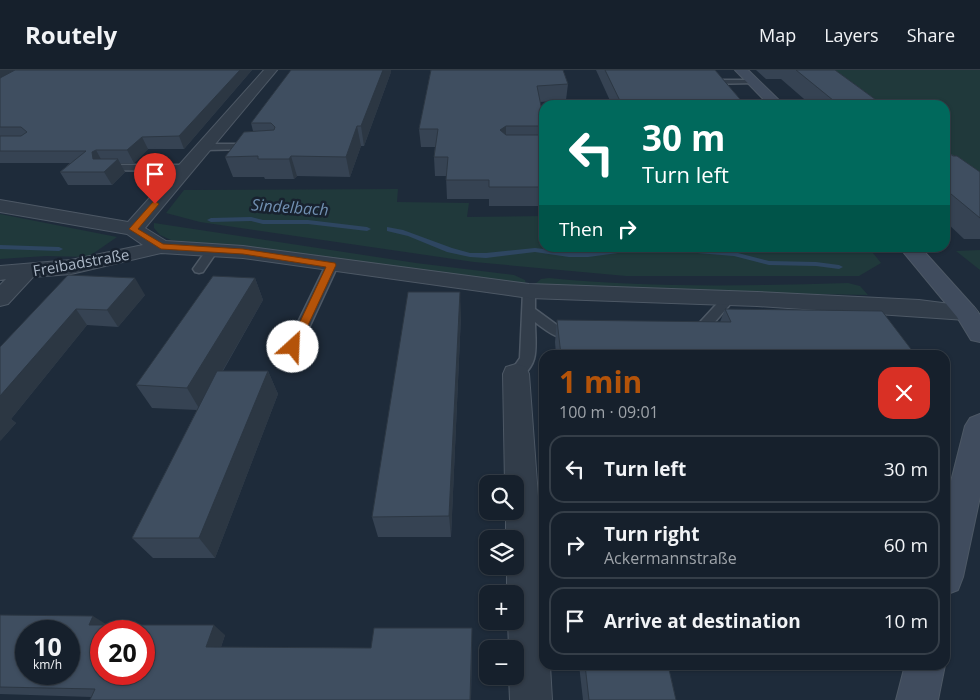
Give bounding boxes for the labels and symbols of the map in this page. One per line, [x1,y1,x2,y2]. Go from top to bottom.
pin [134,153,176,204]
water label: Sindelbach [251,193,329,221]
street label: Freibadstraße [31,244,131,280]
position arrow [266,320,318,372]
speed limit sign: 20 [90,620,155,685]

